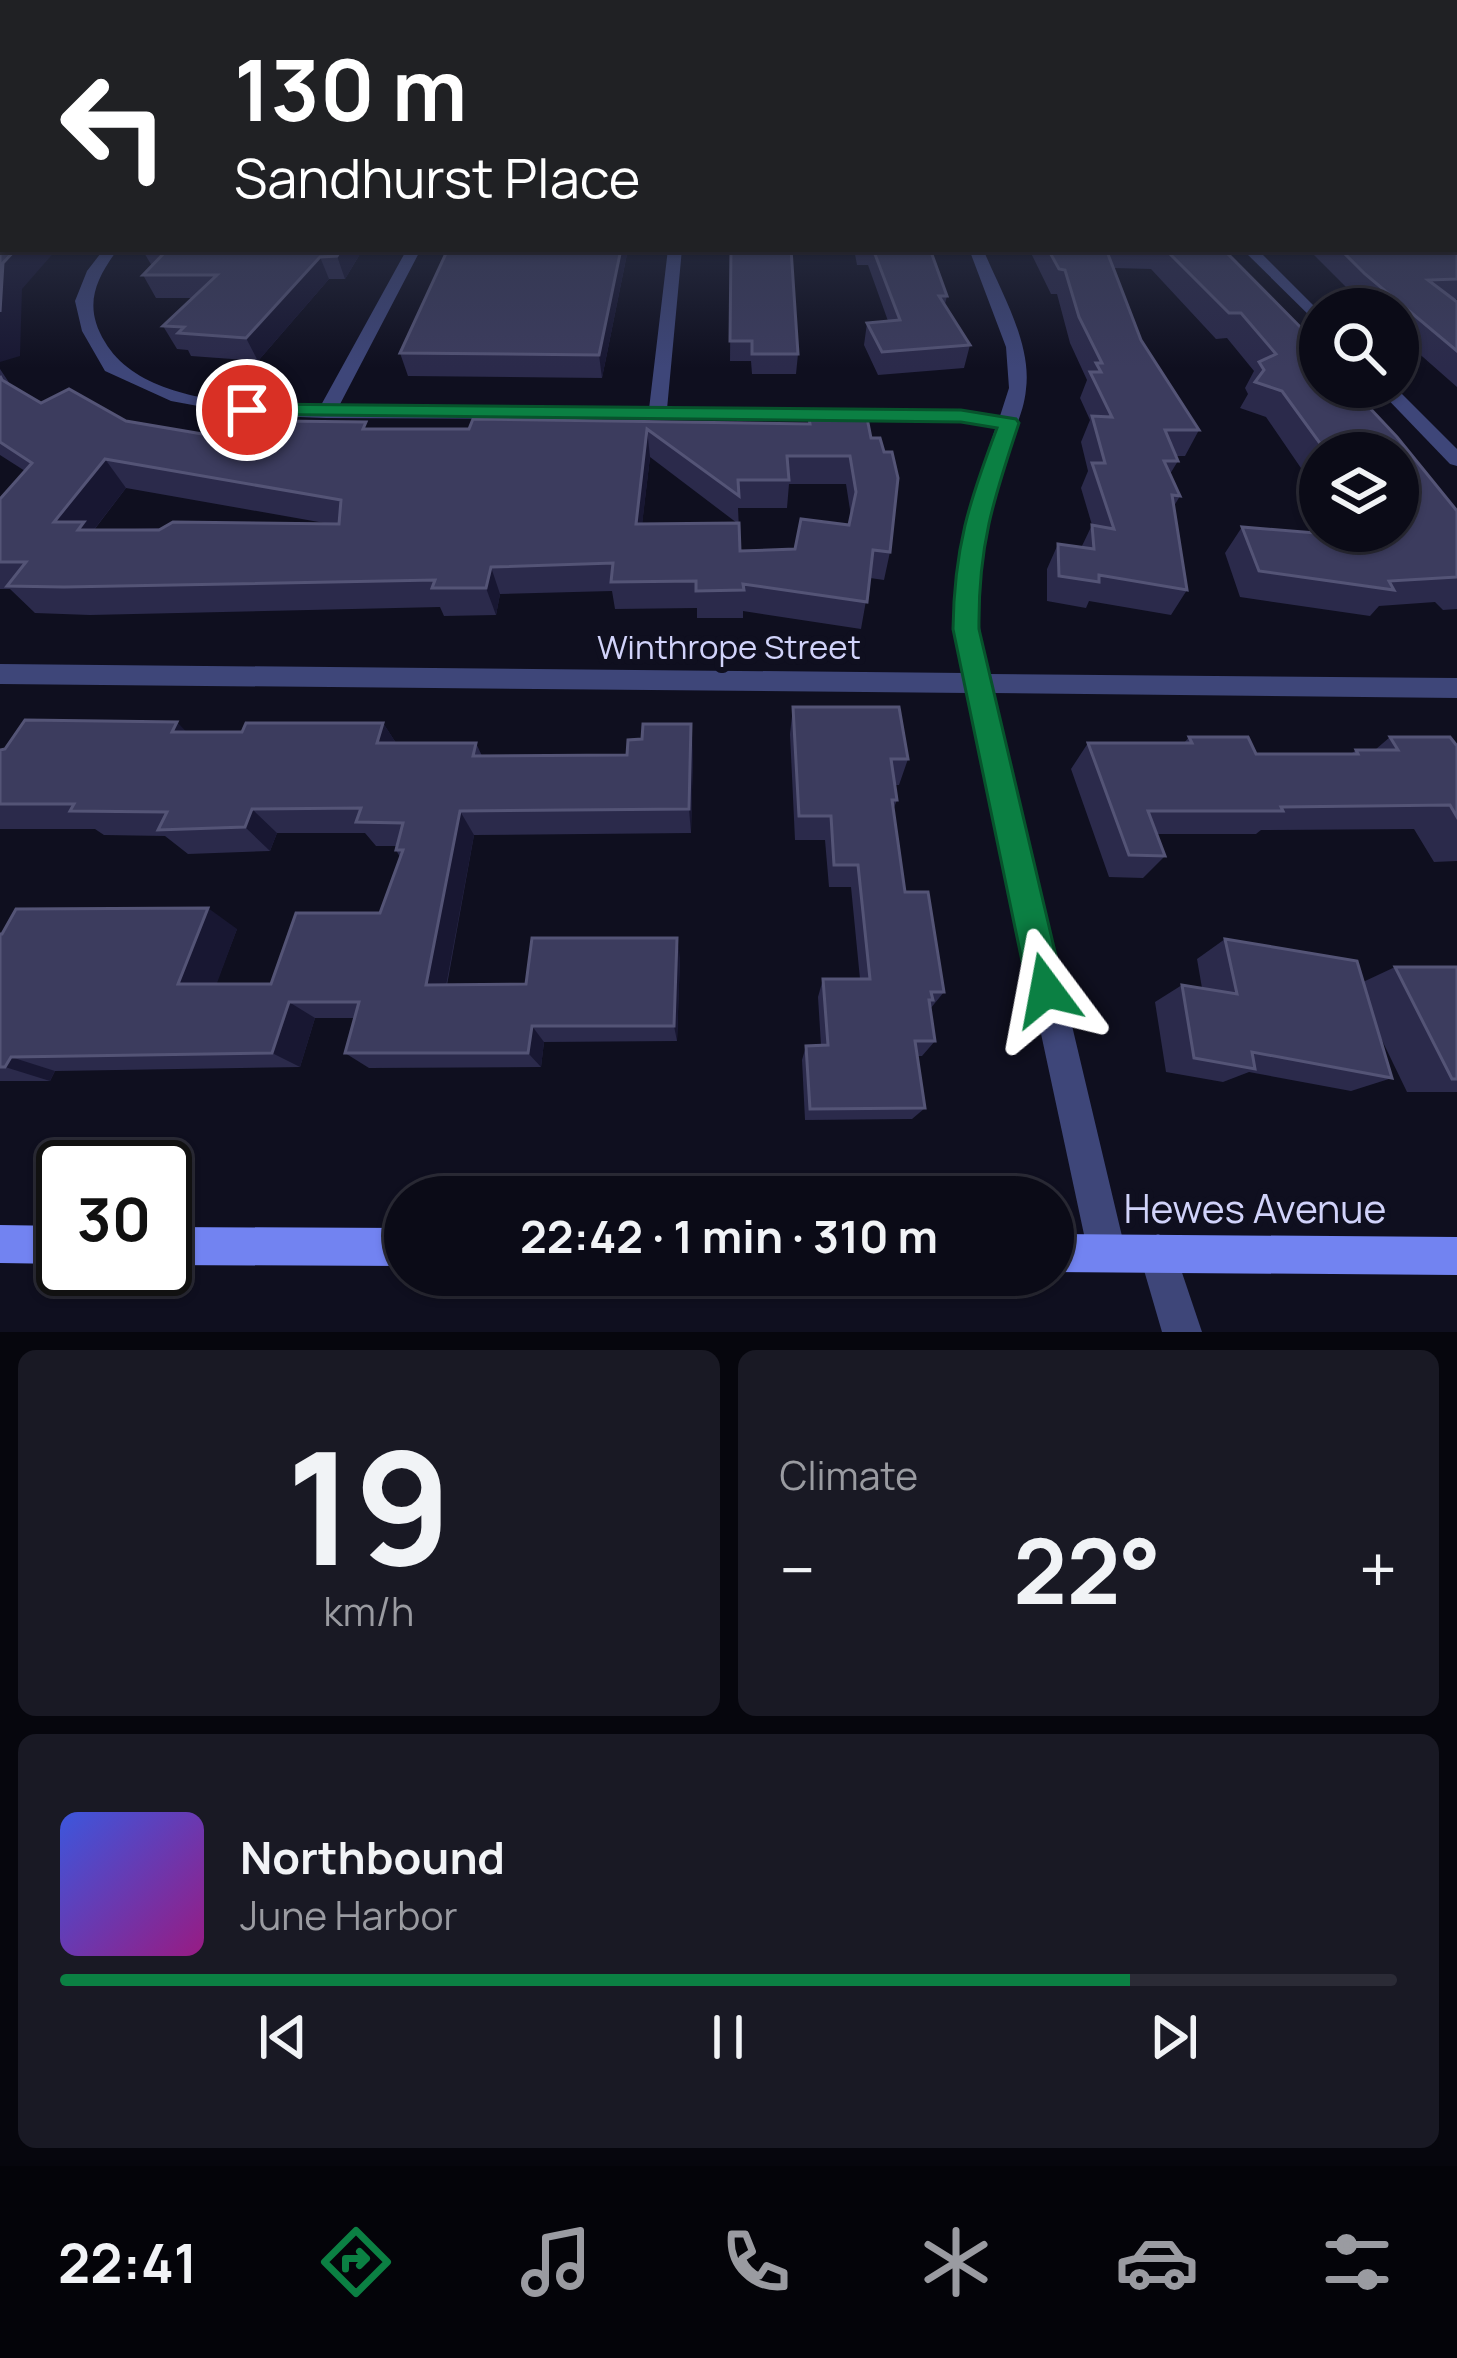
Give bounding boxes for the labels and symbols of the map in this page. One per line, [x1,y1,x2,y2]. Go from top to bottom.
pin [196,359,298,461]
street label: Winthrope Street [597,624,861,669]
position arrow [983,927,1109,1053]
speed limit sign: 30 [36,1140,192,1296]
street label: Hewes Avenue [1124,1181,1386,1235]

